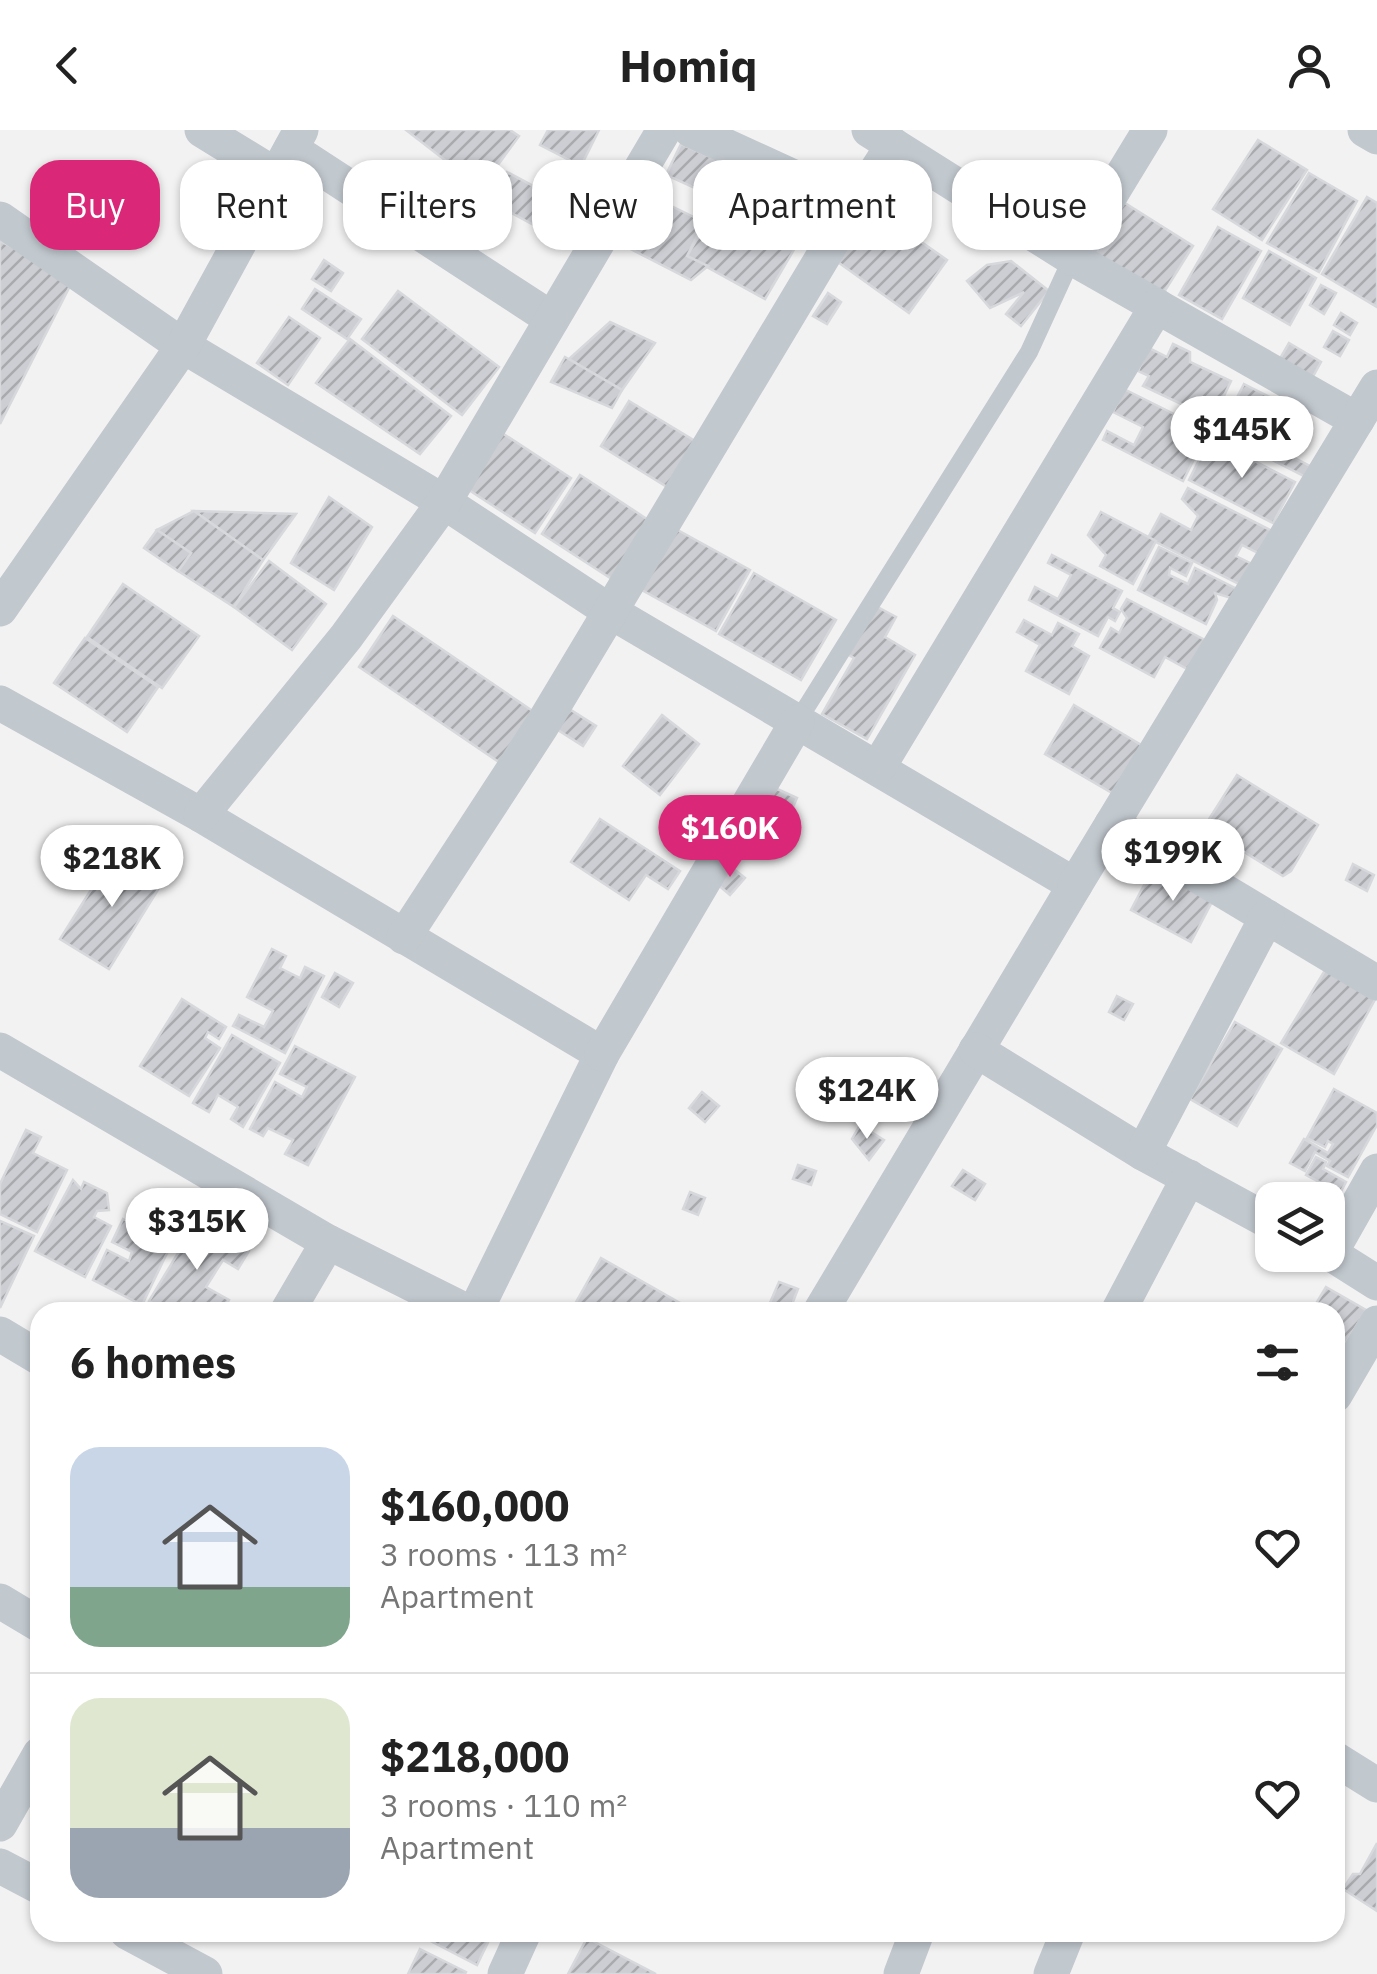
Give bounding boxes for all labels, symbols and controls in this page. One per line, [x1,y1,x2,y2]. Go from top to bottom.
text: Homiq [619,36,758,94]
icon: back [40,38,95,93]
icon: person [1282,38,1337,93]
chip: Buy [30,160,160,250]
chip: Rent [180,160,323,250]
chip: Filters [343,160,512,250]
chip: New [532,160,673,250]
chip: Apartment [693,160,932,250]
chip: House [952,160,1122,250]
pin: $145K [1172,396,1312,481]
text: $145K [1192,407,1292,449]
pin: $160K [660,795,800,880]
text: $160K [680,806,780,848]
pin: $199K [1103,819,1243,904]
pin: $218K [42,825,182,910]
text: $199K [1123,830,1223,872]
text: $218K [62,836,162,878]
pin: $124K [797,1057,937,1142]
text: $124K [817,1068,917,1110]
map controls [1255,1182,1345,1272]
button: layers [1255,1182,1345,1272]
pin: $315K [127,1188,267,1273]
text: $315K [147,1199,247,1241]
text: 6 homes [70,1335,236,1390]
icon: filters [1250,1335,1305,1390]
text: $160,000 [380,1478,569,1533]
icon: home [150,1487,270,1607]
icon: heart [1250,1520,1305,1575]
text: 3 rooms · 113 m² [380,1533,627,1575]
text: Apartment [380,1575,534,1617]
text: $218,000 [380,1729,569,1784]
icon: home [150,1738,270,1858]
icon: heart [1250,1771,1305,1826]
text: 3 rooms · 110 m² [380,1784,627,1826]
text: Apartment [380,1826,534,1868]

